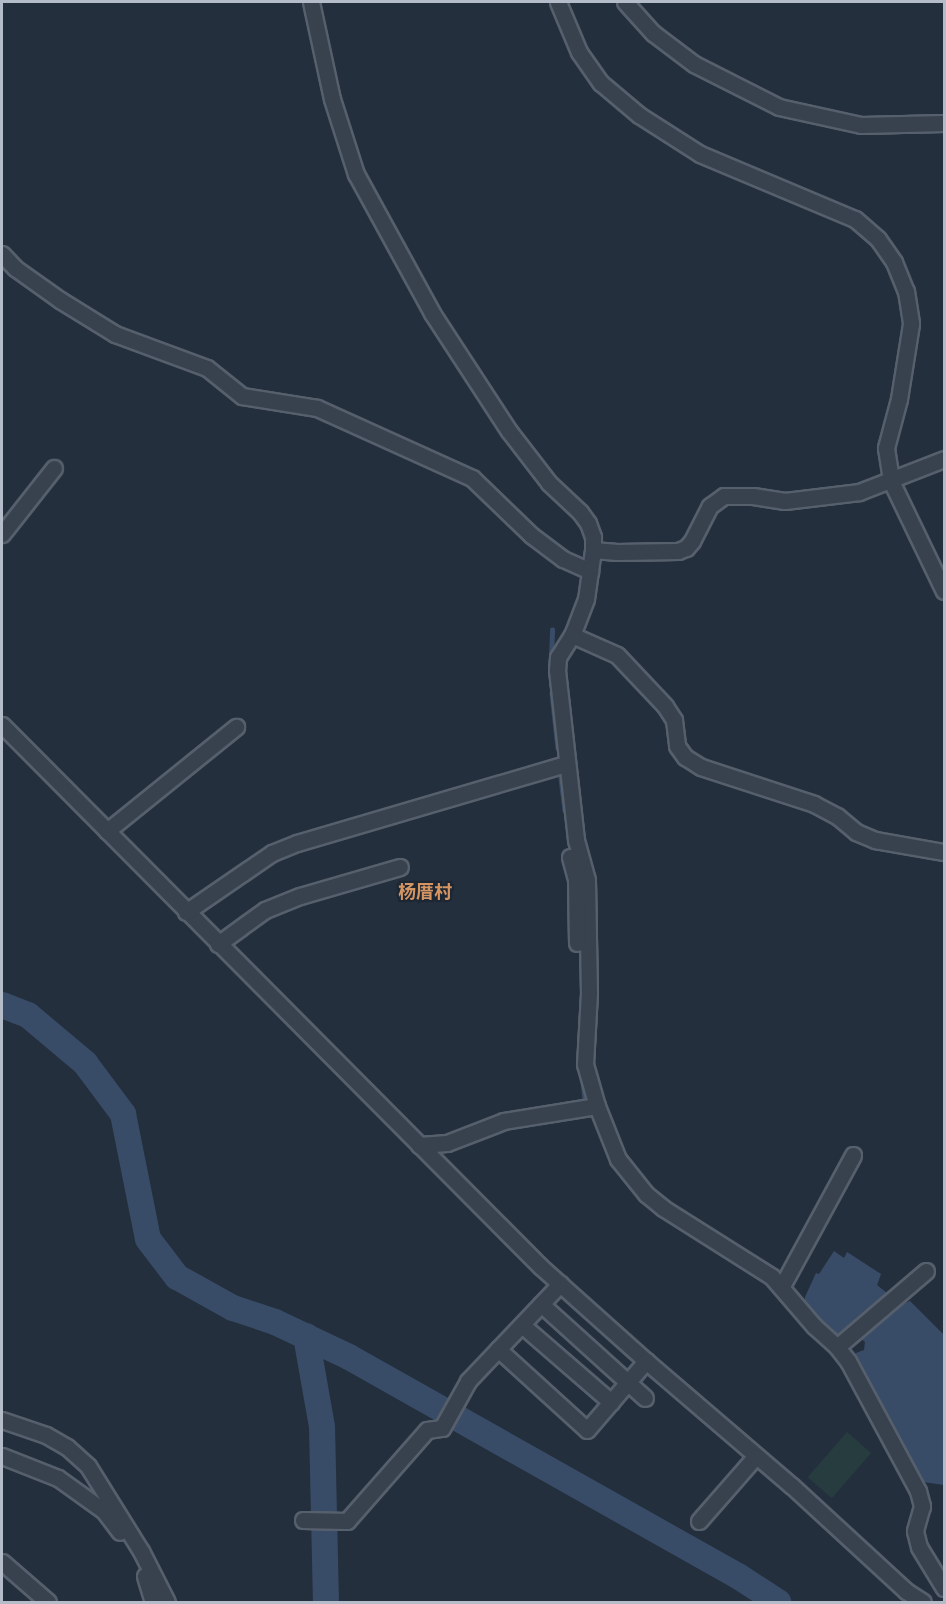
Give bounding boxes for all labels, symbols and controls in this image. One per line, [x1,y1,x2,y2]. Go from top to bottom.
district label: 杨厝村 [398,881,452,903]

